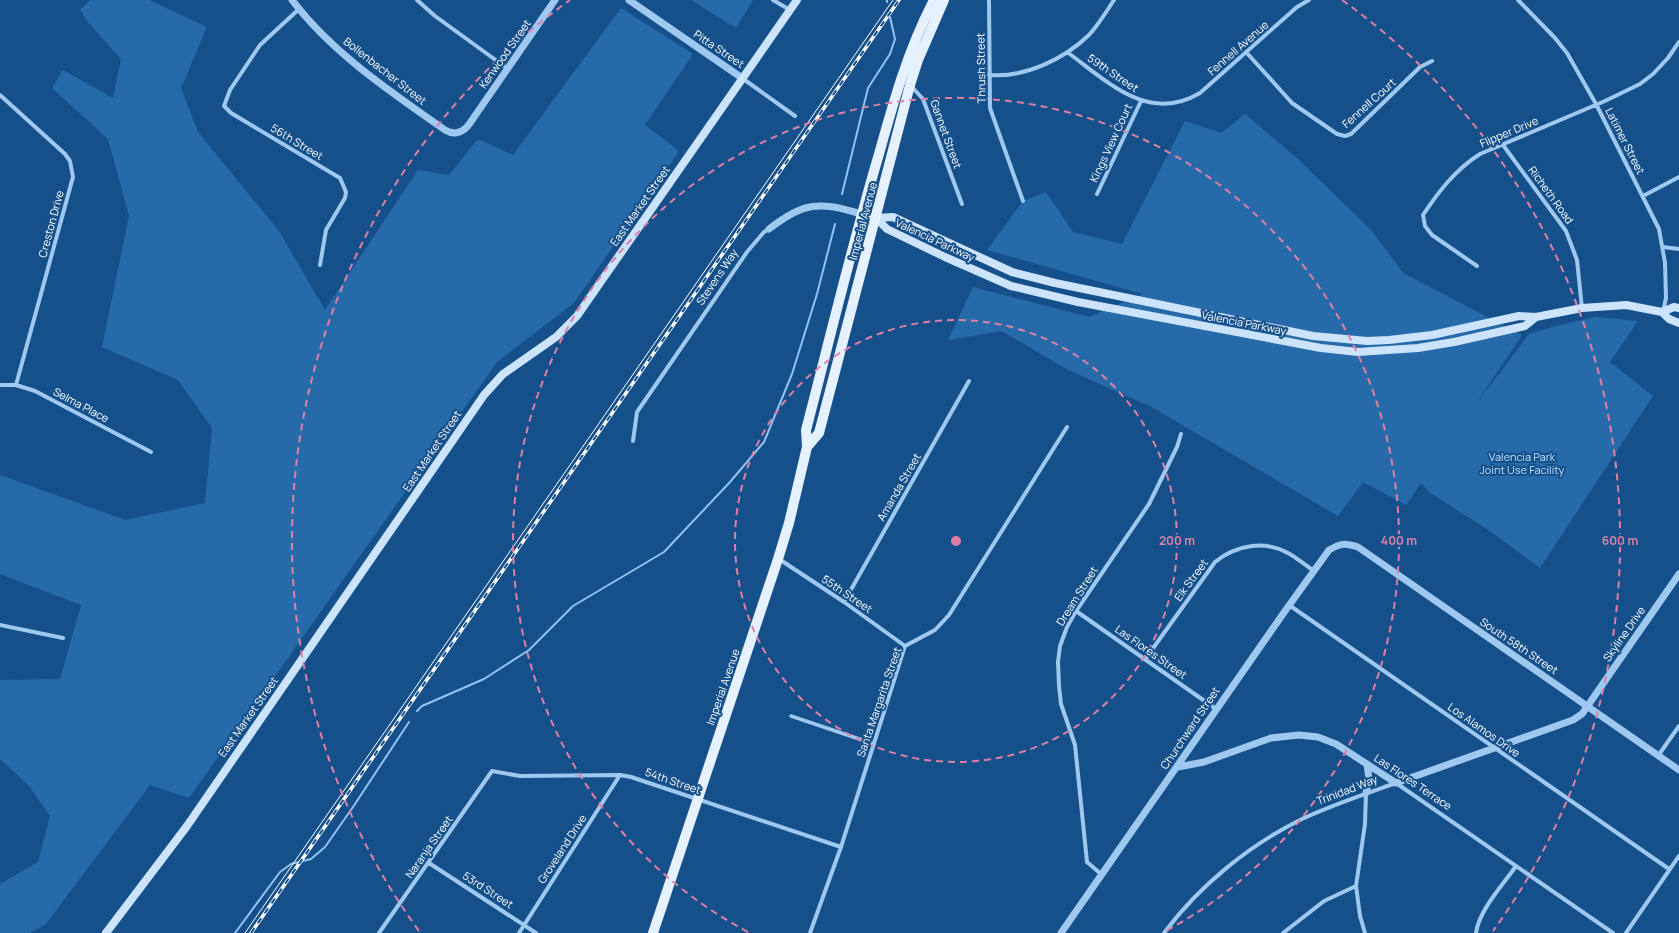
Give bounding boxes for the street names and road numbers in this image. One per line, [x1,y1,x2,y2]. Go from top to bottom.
street label: Kenwood Street [475,16,534,91]
street label: Fennell Avenue [1204,17,1272,78]
street label: Pitta Street [691,26,748,71]
street label: Bollenbacher Street [341,33,430,108]
street label: Thrush Street [972,33,989,103]
street label: 59th Street [1085,50,1142,95]
street label: Fennell Court [1338,74,1399,131]
street label: Gannet Street [927,97,966,170]
street label: Kings View Court [1086,101,1135,185]
street label: Latimer Street [1602,105,1649,177]
street label: Flipper Drive [1477,112,1541,151]
street label: 56th Street [268,120,326,163]
street label: East Market Street [606,163,673,249]
street label: Richeth Road [1525,163,1577,227]
street label: Imperial Avenue [845,180,880,261]
street label: Creston Drive [34,188,67,259]
street label: Valencia Parkway [893,215,978,265]
street label: Stevens Way [692,246,741,308]
street label: Valencia Parkway [1200,307,1288,338]
street label: Selma Place [51,384,112,426]
street label: East Market Street [399,407,464,494]
street label: Amanda Street [873,450,924,523]
street label: Elk Street [1170,556,1211,604]
street label: Dream Street [1052,563,1101,628]
street label: 55th Street [819,571,876,616]
street label: Skyline Drive [1599,603,1648,664]
street label: South 58th Street [1477,614,1561,677]
street label: Las Flores Street [1112,621,1190,682]
street label: Santa Margarita Street [853,645,904,759]
street label: Imperial Avenue [702,646,743,727]
street label: East Market Street [214,674,281,760]
street label: Churchward Street [1156,684,1223,772]
street label: Los Alamos Drive [1445,699,1524,760]
street label: Las Flores Terrace [1371,750,1456,814]
street label: 54th Street [643,764,703,797]
street label: Trinidad Way [1314,771,1380,808]
street label: Groveland Drive [534,811,590,886]
street label: Naranja Street [401,812,456,881]
street label: 53rd Street [460,868,516,911]

